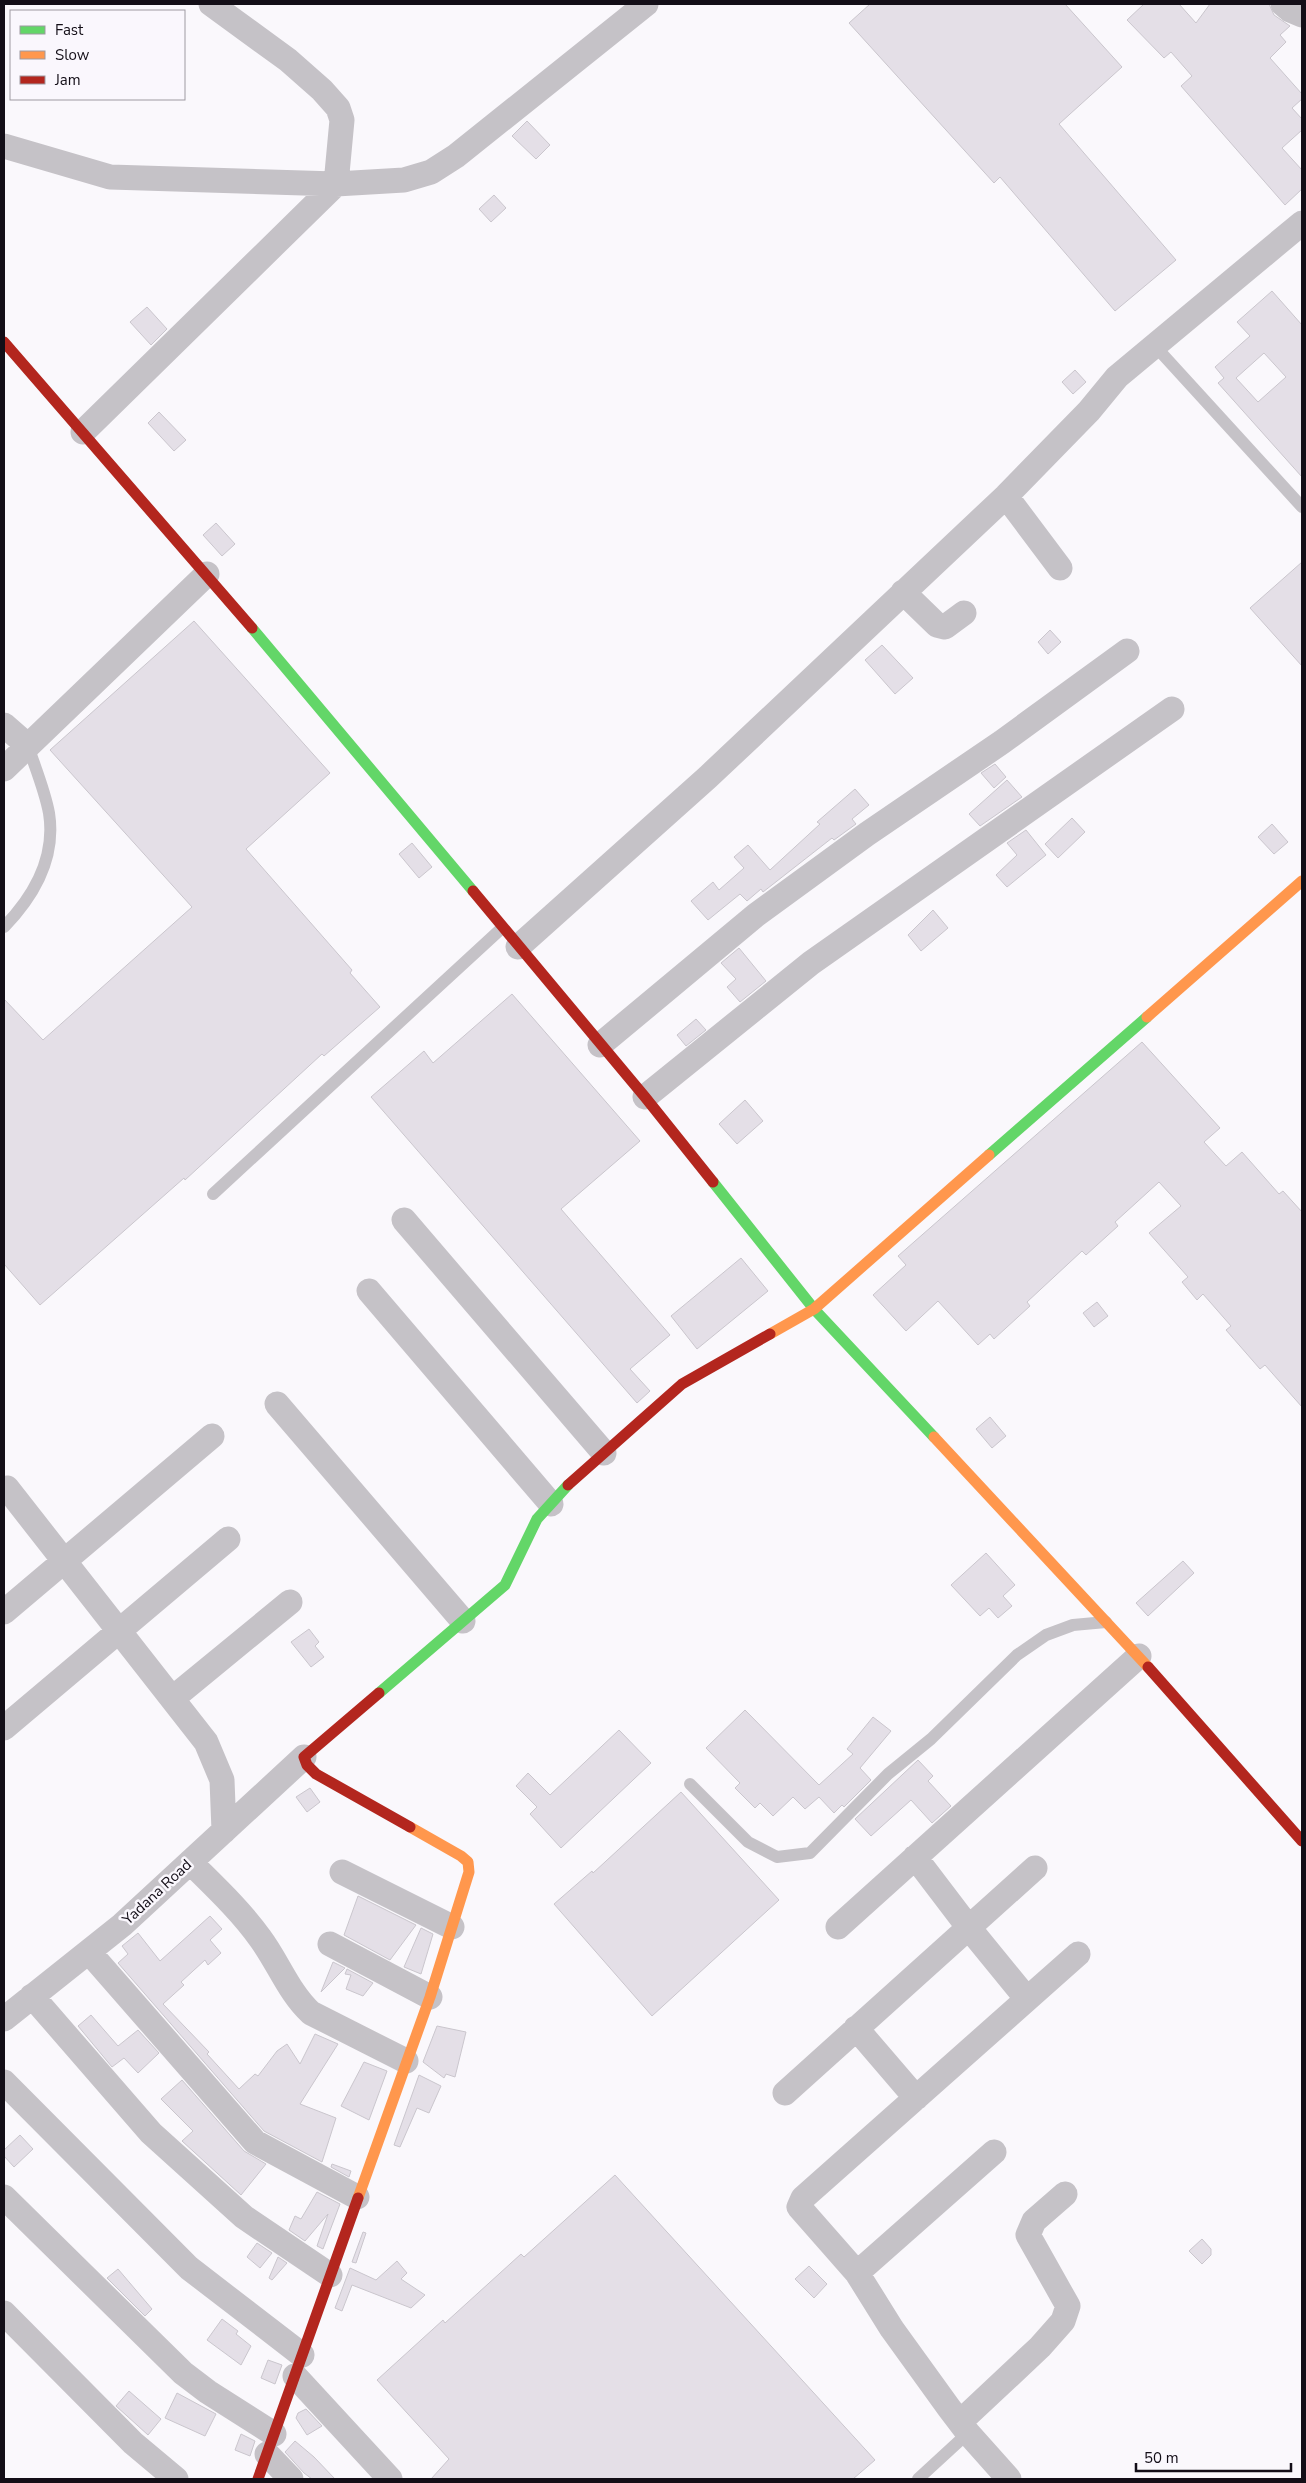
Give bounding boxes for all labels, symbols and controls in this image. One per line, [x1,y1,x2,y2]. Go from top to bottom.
legend [10,10,185,100]
text: Fast [55,20,84,40]
text: Slow [55,45,90,65]
text: Jam [54,70,81,90]
street label: Yadana Road [117,1855,196,1930]
scale bar [1136,2440,1291,2472]
text: 50 m [1144,2448,1179,2468]

